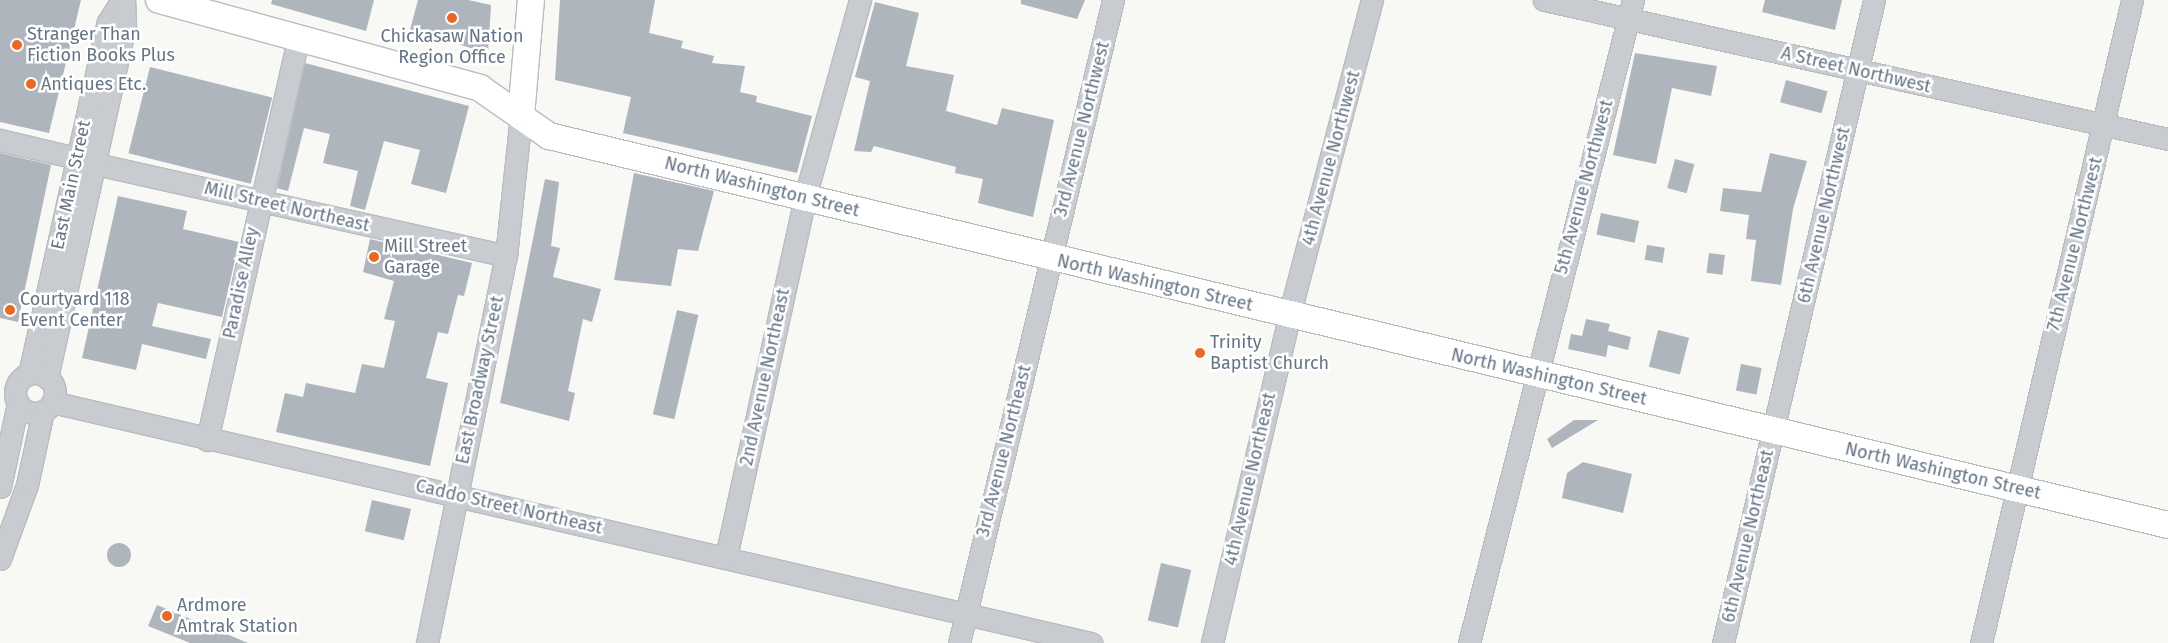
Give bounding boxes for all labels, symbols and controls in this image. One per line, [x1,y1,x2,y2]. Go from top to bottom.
marker: Chickasaw Nation Region Office [446,12,458,24]
place label: Stranger Than Fiction Books Plus [27,24,175,66]
place label: Chickasaw Nation Region Office [380,26,524,68]
marker: Stranger Than Fiction Books Plus [11,39,23,51]
street label: 3rd Avenue Northwest [1050,39,1114,219]
street label: A Street Northwest [1779,42,1933,98]
street label: 4th Avenue Northwest [1297,68,1365,248]
place label: Antiques Etc. [41,73,146,95]
marker: Antiques Etc. [25,78,37,90]
street label: 5th Avenue Northwest [1550,97,1618,277]
street label: East Main Street [47,118,95,252]
street label: 6th Avenue Northwest [1793,125,1855,305]
street label: North Washington Street [662,152,862,222]
street label: 7th Avenue Northwest [2043,155,2107,333]
street label: Mill Street Northeast [202,177,372,237]
street label: Paradise Alley [219,225,263,341]
place label: Mill Street Garage [384,236,467,278]
street label: North Washington Street [1055,250,1255,316]
marker: Mill Street Garage [368,251,380,263]
street label: 2nd Avenue Northeast [736,287,794,467]
place label: Courtyard 118 Event Center [20,289,130,332]
street label: East Broadway Street [452,294,508,466]
marker: Courtyard 118 Event Center [4,304,16,316]
place label: Trinity Baptist Church [1210,332,1329,374]
street label: North Washington Street [1449,344,1649,410]
marker: Trinity Baptist Church [1194,347,1206,359]
street label: 3rd Avenue Northeast [972,363,1036,539]
street label: 4th Avenue Northeast [1220,390,1280,568]
street label: North Washington Street [1843,438,2043,504]
street label: 6th Avenue Northeast [1718,447,1778,625]
street label: Caddo Street Northeast [413,475,605,539]
place label: Ardmore Amtrak Station [177,595,298,638]
marker: Ardmore Amtrak Station [161,610,173,622]

